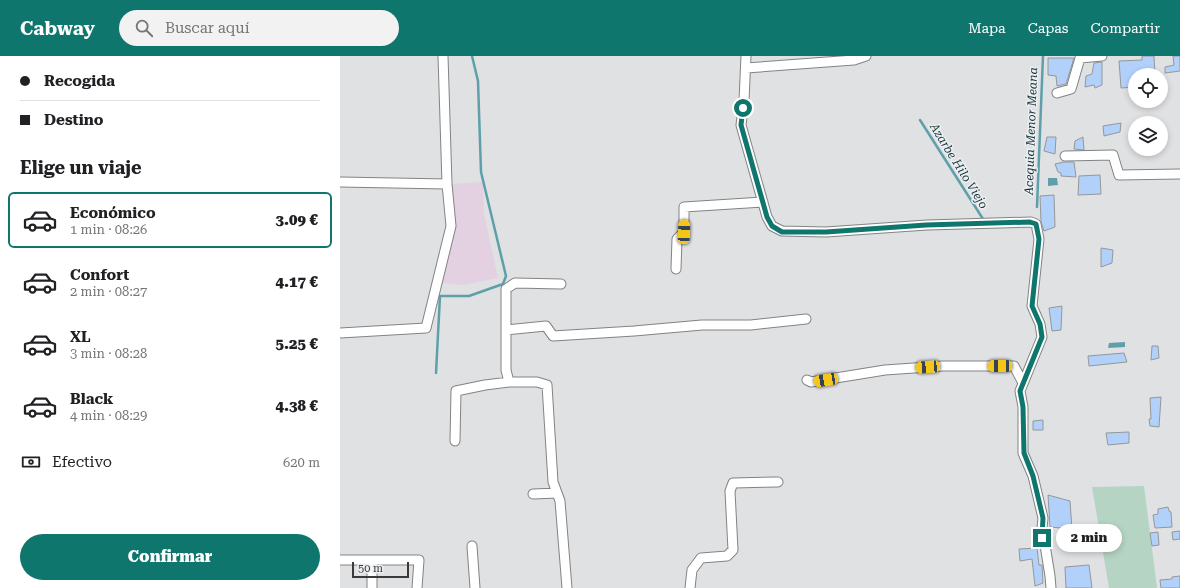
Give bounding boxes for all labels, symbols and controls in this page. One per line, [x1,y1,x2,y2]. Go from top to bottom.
search box [119,10,399,46]
text: Cabway [20,17,95,40]
icon: search [133,17,155,39]
text: Buscar aquí [165,19,250,37]
text: Mapa [968,20,1006,36]
text: Capas [1028,20,1069,36]
text: Compartir [1091,20,1160,36]
water label: Acequia Menor Meana [1022,67,1040,196]
map controls [1128,68,1168,156]
button: locate [1128,68,1168,108]
text: Recogida [44,72,115,90]
route start [734,99,752,117]
text: Destino [44,111,103,129]
button: layers [1128,116,1168,156]
water label: Azarbe Hilo Viejo [927,120,991,211]
text: Elige un viaje [20,157,142,178]
icon: car [22,202,58,238]
text: Económico [70,204,156,222]
text: 3.09 € [276,211,318,229]
car [678,220,690,244]
text: 1 min · 08:26 [70,222,147,237]
icon: car [22,264,58,300]
text: Confort [70,266,129,284]
text: 4.17 € [276,273,318,291]
text: 2 min · 08:27 [70,284,147,299]
icon: car [22,326,58,362]
text: XL [70,328,91,346]
text: 5.25 € [276,335,318,353]
text: 3 min · 08:28 [70,346,147,361]
car [916,360,940,374]
car [988,360,1012,372]
car [813,372,839,388]
icon: car [22,388,58,424]
text: Black [70,390,113,408]
text: 4.38 € [276,397,318,415]
text: 4 min · 08:29 [70,408,147,423]
icon: cash [20,451,42,473]
text: Efectivo [52,453,112,471]
text: 620 m [283,455,320,470]
callout: 2 min [1056,524,1122,552]
route end [1033,529,1051,547]
text: 2 min [1071,530,1107,545]
button: Confirmar [20,534,320,580]
scale bar [352,560,409,579]
text: 50 m [358,562,383,575]

